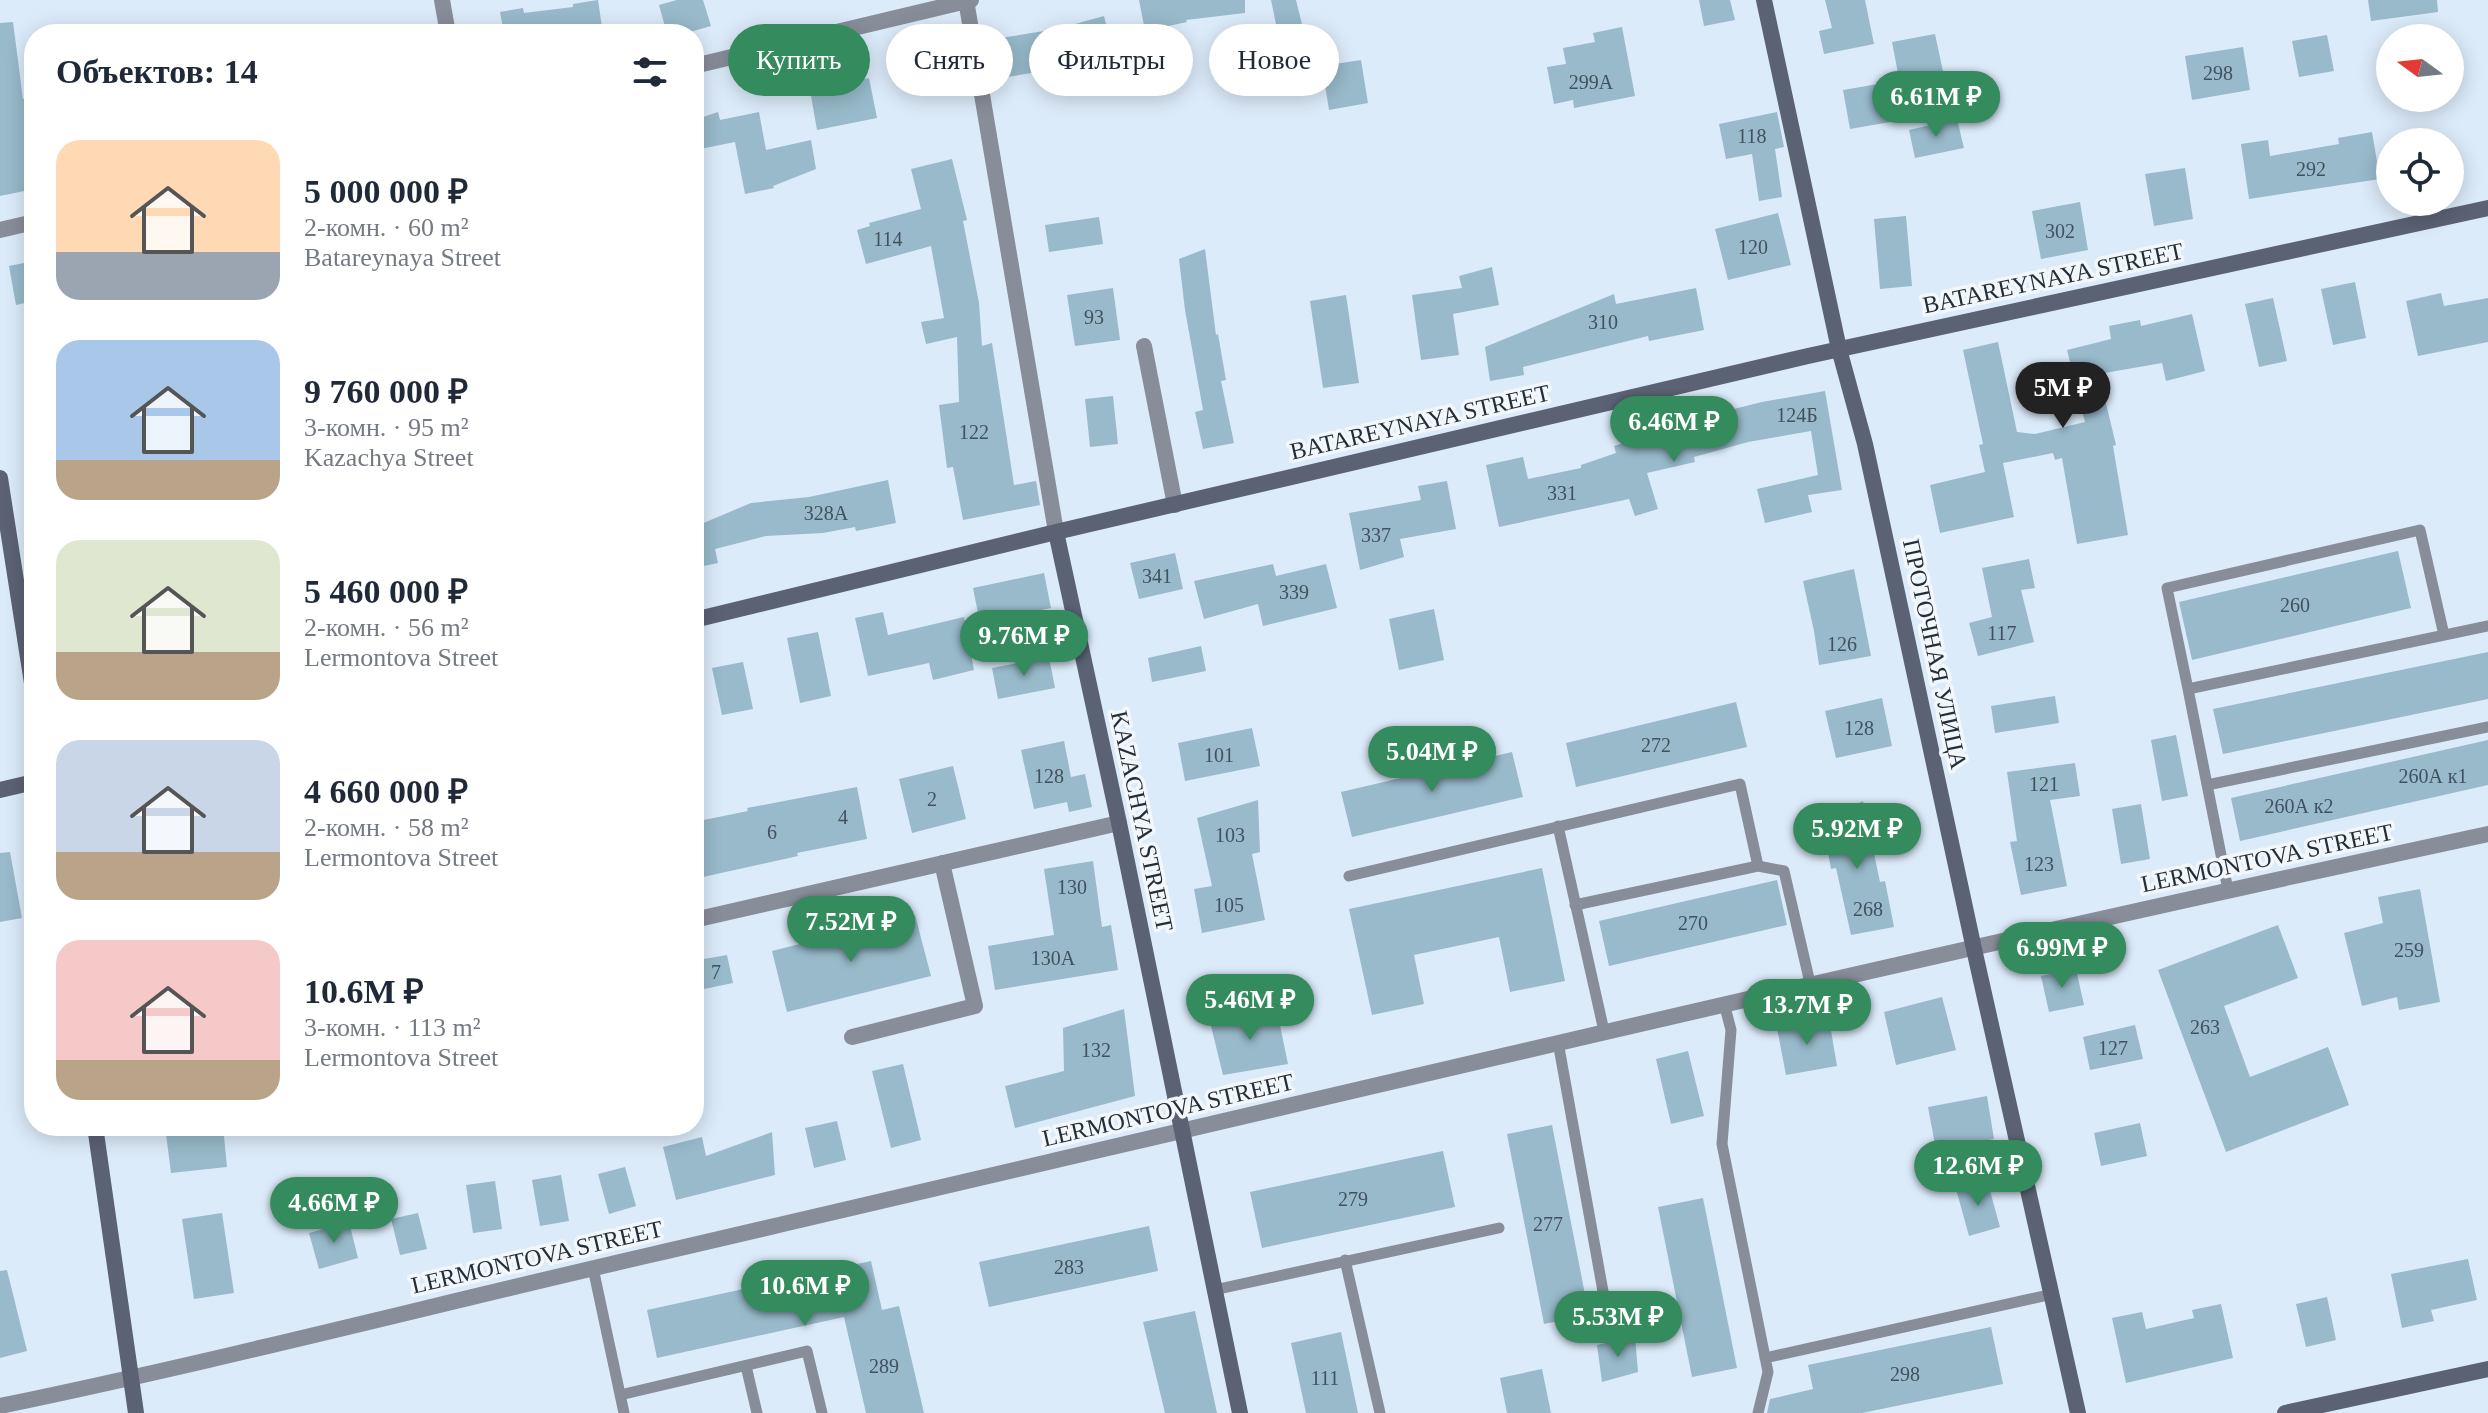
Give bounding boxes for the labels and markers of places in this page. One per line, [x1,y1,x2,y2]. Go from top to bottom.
pin: 6.61M ₽ [1862,71,2010,139]
pin: 5M ₽ [2016,362,2110,430]
pin: 6.46M ₽ [1600,396,1748,464]
pin: 9.76M ₽ [950,610,1098,678]
pin: 5.04M ₽ [1358,726,1506,794]
pin: 5.92M ₽ [1783,803,1931,871]
pin: 7.52M ₽ [777,896,925,964]
pin: 6.99M ₽ [1988,922,2136,990]
pin: 5.46M ₽ [1176,974,1324,1042]
pin: 13.7M ₽ [1733,979,1881,1047]
pin: 12.6M ₽ [1904,1140,2052,1208]
pin: 4.66M ₽ [260,1177,408,1245]
pin: 10.6M ₽ [731,1260,879,1328]
pin: 5.53M ₽ [1544,1291,1692,1359]

